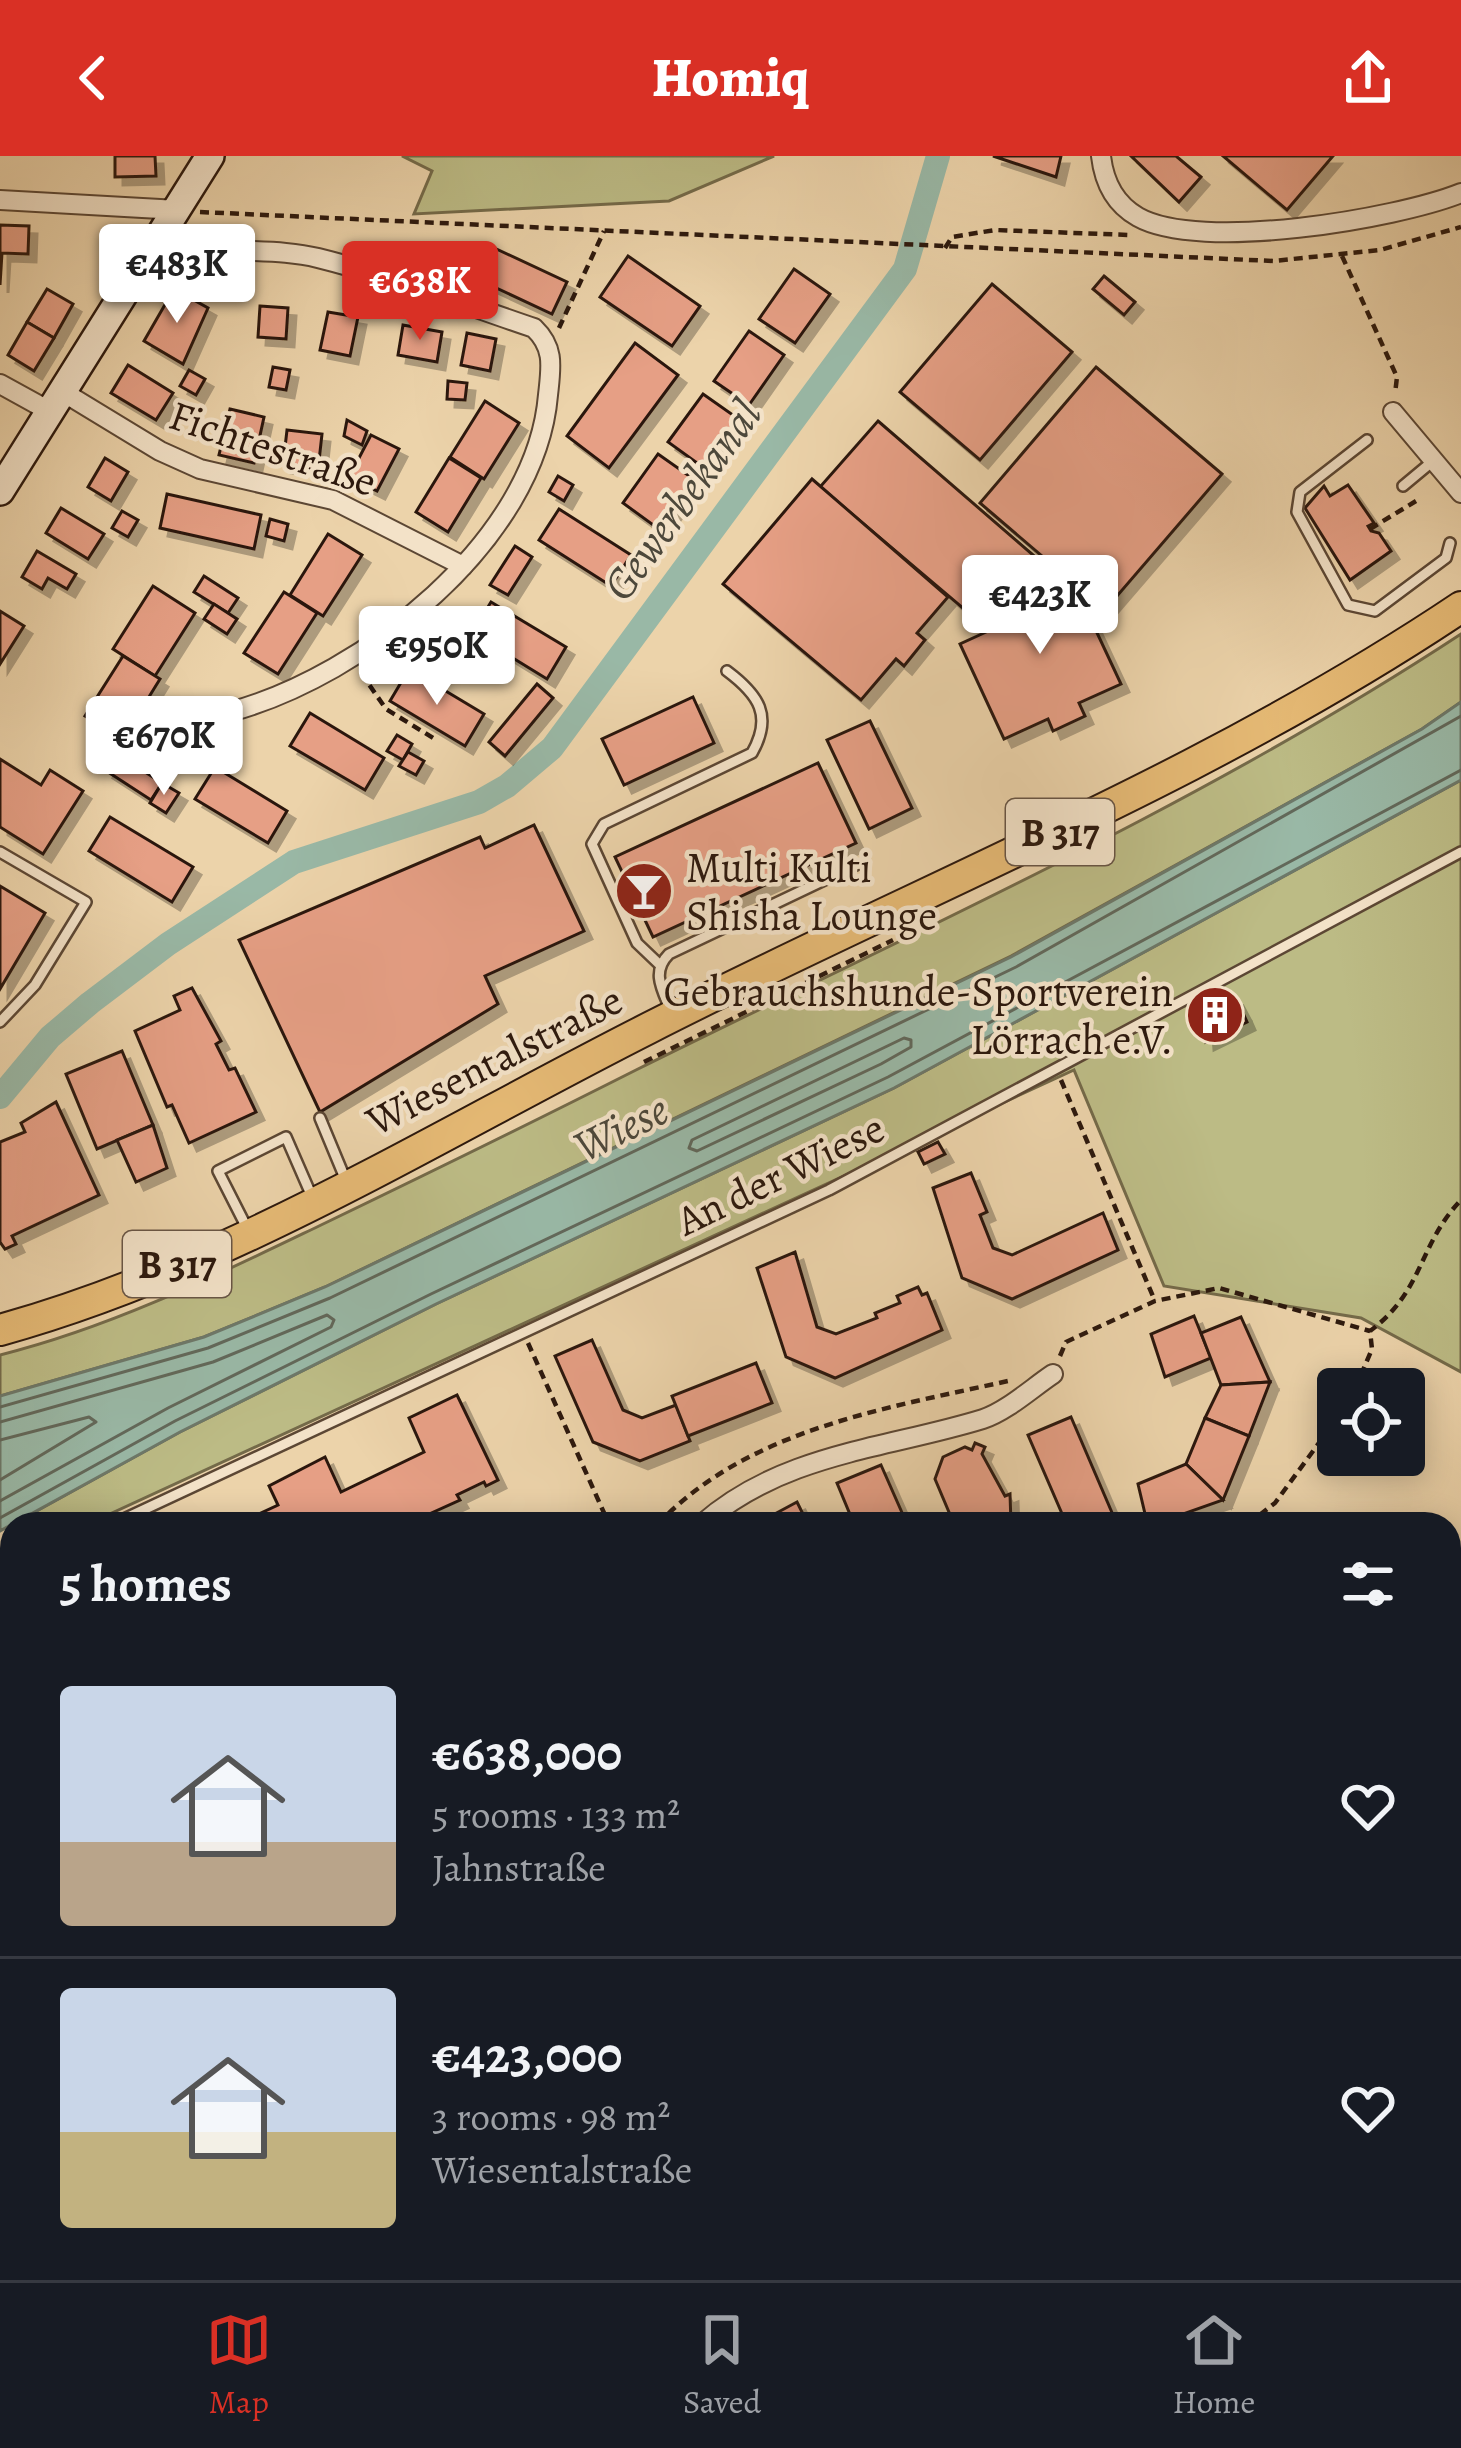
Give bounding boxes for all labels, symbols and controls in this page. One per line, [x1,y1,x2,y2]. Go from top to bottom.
text: Homiq [652,41,809,115]
icon: back [60,45,126,111]
icon: share [1335,45,1401,111]
pin: €483K [93,224,261,326]
text: €483K [126,236,228,289]
pin: €638K [336,241,504,343]
text: €638K [369,253,471,306]
street label: Fichtestraße [162,386,384,510]
water label: Gewerbekanal [588,387,776,613]
pin: €423K [956,555,1124,657]
text: €423K [989,567,1091,620]
pin: €950K [353,606,521,708]
text: €950K [386,618,488,671]
pin: €670K [80,696,248,798]
text: €670K [113,708,215,761]
road number: B 317 [1006,799,1114,865]
place label: Multi Kulti Shisha Lounge [686,839,937,944]
bar icon: Multi Kulti Shisha Lounge [613,860,675,922]
place label: Gebrauchshunde-Sportverein Lörrach e.V. [664,963,1173,1068]
street label: Wiesentalstraße [358,974,630,1146]
building icon: Gebrauchshunde-Sportverein Lörrach e.V. [1184,984,1246,1046]
water label: Wiese [565,1082,677,1174]
street label: An der Wiese [666,1099,893,1249]
road number: B 317 [123,1231,231,1297]
map controls [1317,1368,1425,1476]
button: locate [1317,1368,1425,1476]
text: 5 homes [60,1549,232,1619]
icon: filters [1335,1551,1401,1617]
text: €638,000 [432,1718,622,1788]
icon: home [156,1734,300,1878]
icon: heart [1335,1773,1401,1839]
text: 5 rooms · 133 m² [432,1788,680,1841]
text: Jahnstraße [432,1841,606,1894]
text: €423,000 [432,2020,623,2090]
icon: home [156,2036,300,2180]
icon: heart [1335,2075,1401,2141]
text: 3 rooms · 98 m² [432,2090,670,2143]
text: Wiesentalstraße [432,2143,692,2196]
tab: Map [206,2307,272,2424]
tab: Saved [683,2307,761,2424]
tab: Home [1172,2307,1255,2424]

